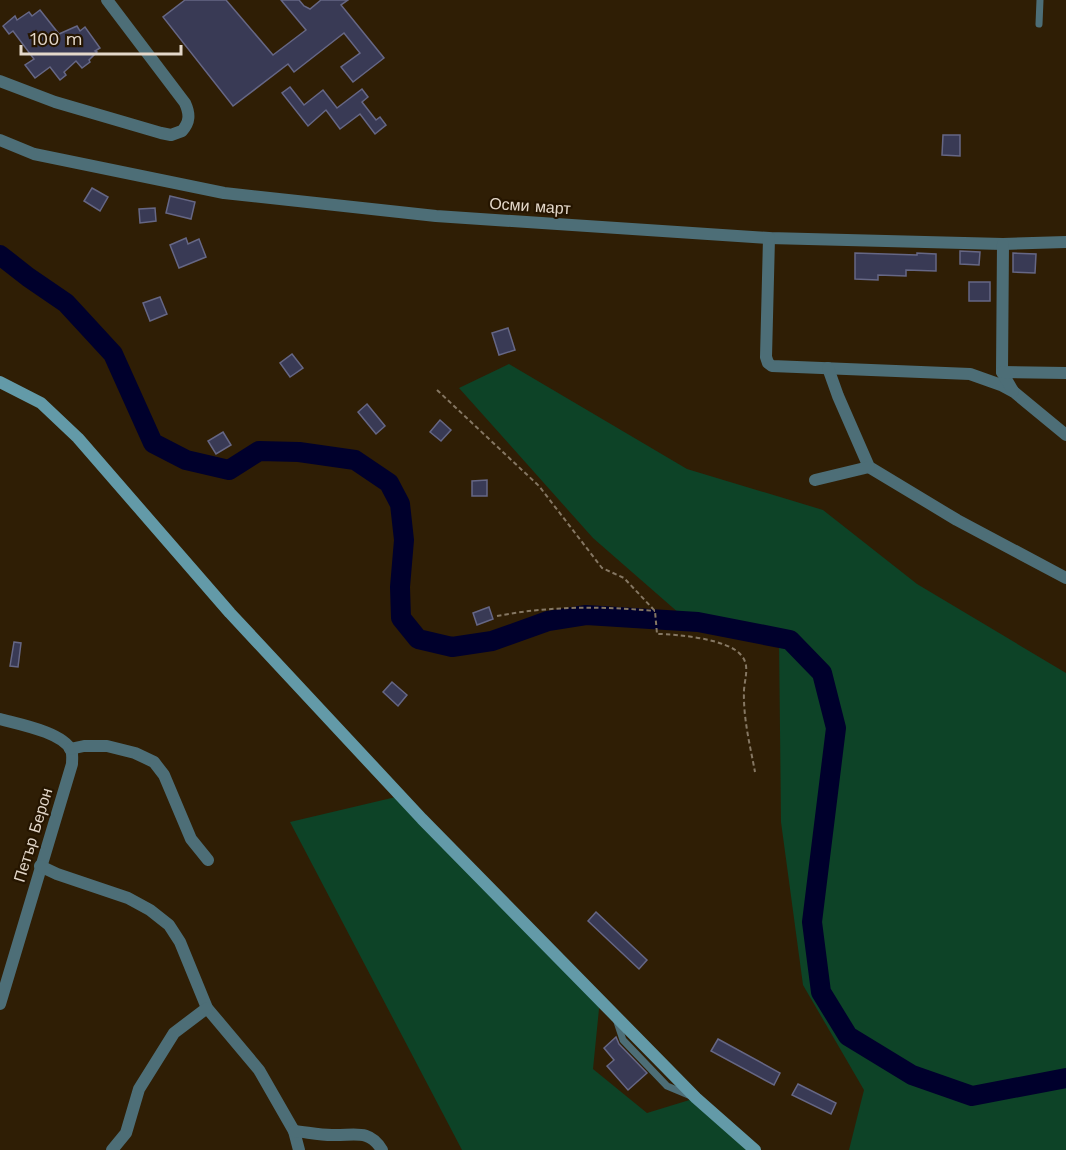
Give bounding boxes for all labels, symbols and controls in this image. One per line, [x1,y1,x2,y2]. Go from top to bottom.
scale bar [21,18,182,56]
text: 100 m [30,28,83,49]
street label: Осми март [489,194,572,218]
street label: Петър Берон [10,786,56,884]

